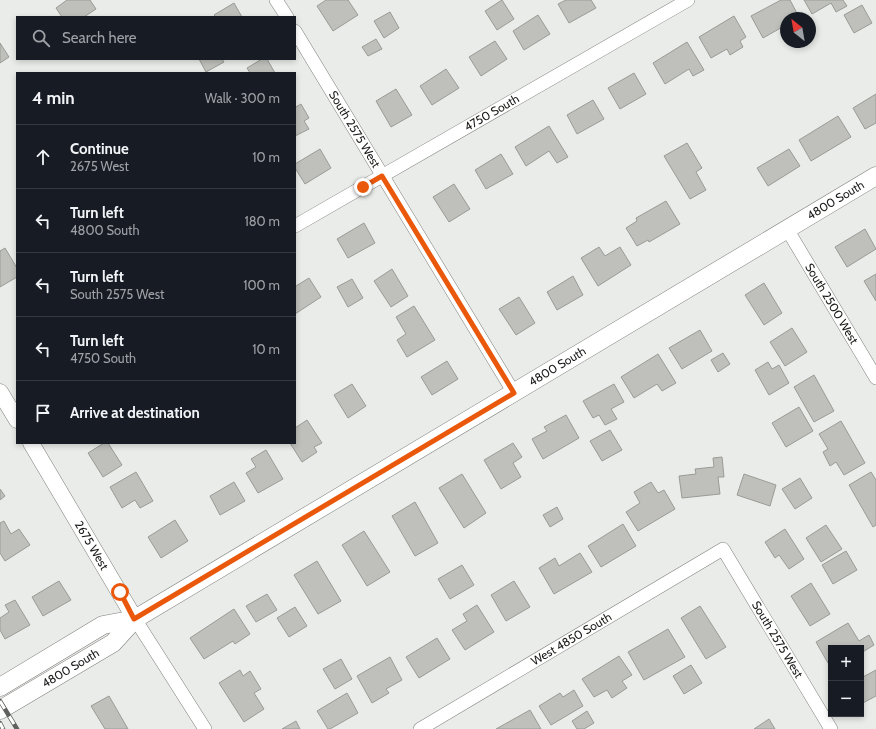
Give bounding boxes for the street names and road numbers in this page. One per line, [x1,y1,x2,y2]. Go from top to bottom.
street label: South 2575 West [326,88,384,170]
street label: 4750 South [461,91,522,134]
street label: 4800 South [804,177,867,223]
street label: South 2500 West [802,260,862,347]
street label: 4800 South [526,343,588,389]
street label: 2675 West [72,518,112,572]
street label: South 2575 West [749,598,807,681]
street label: West 4850 South [528,609,614,668]
street label: 4800 South [39,645,102,691]

